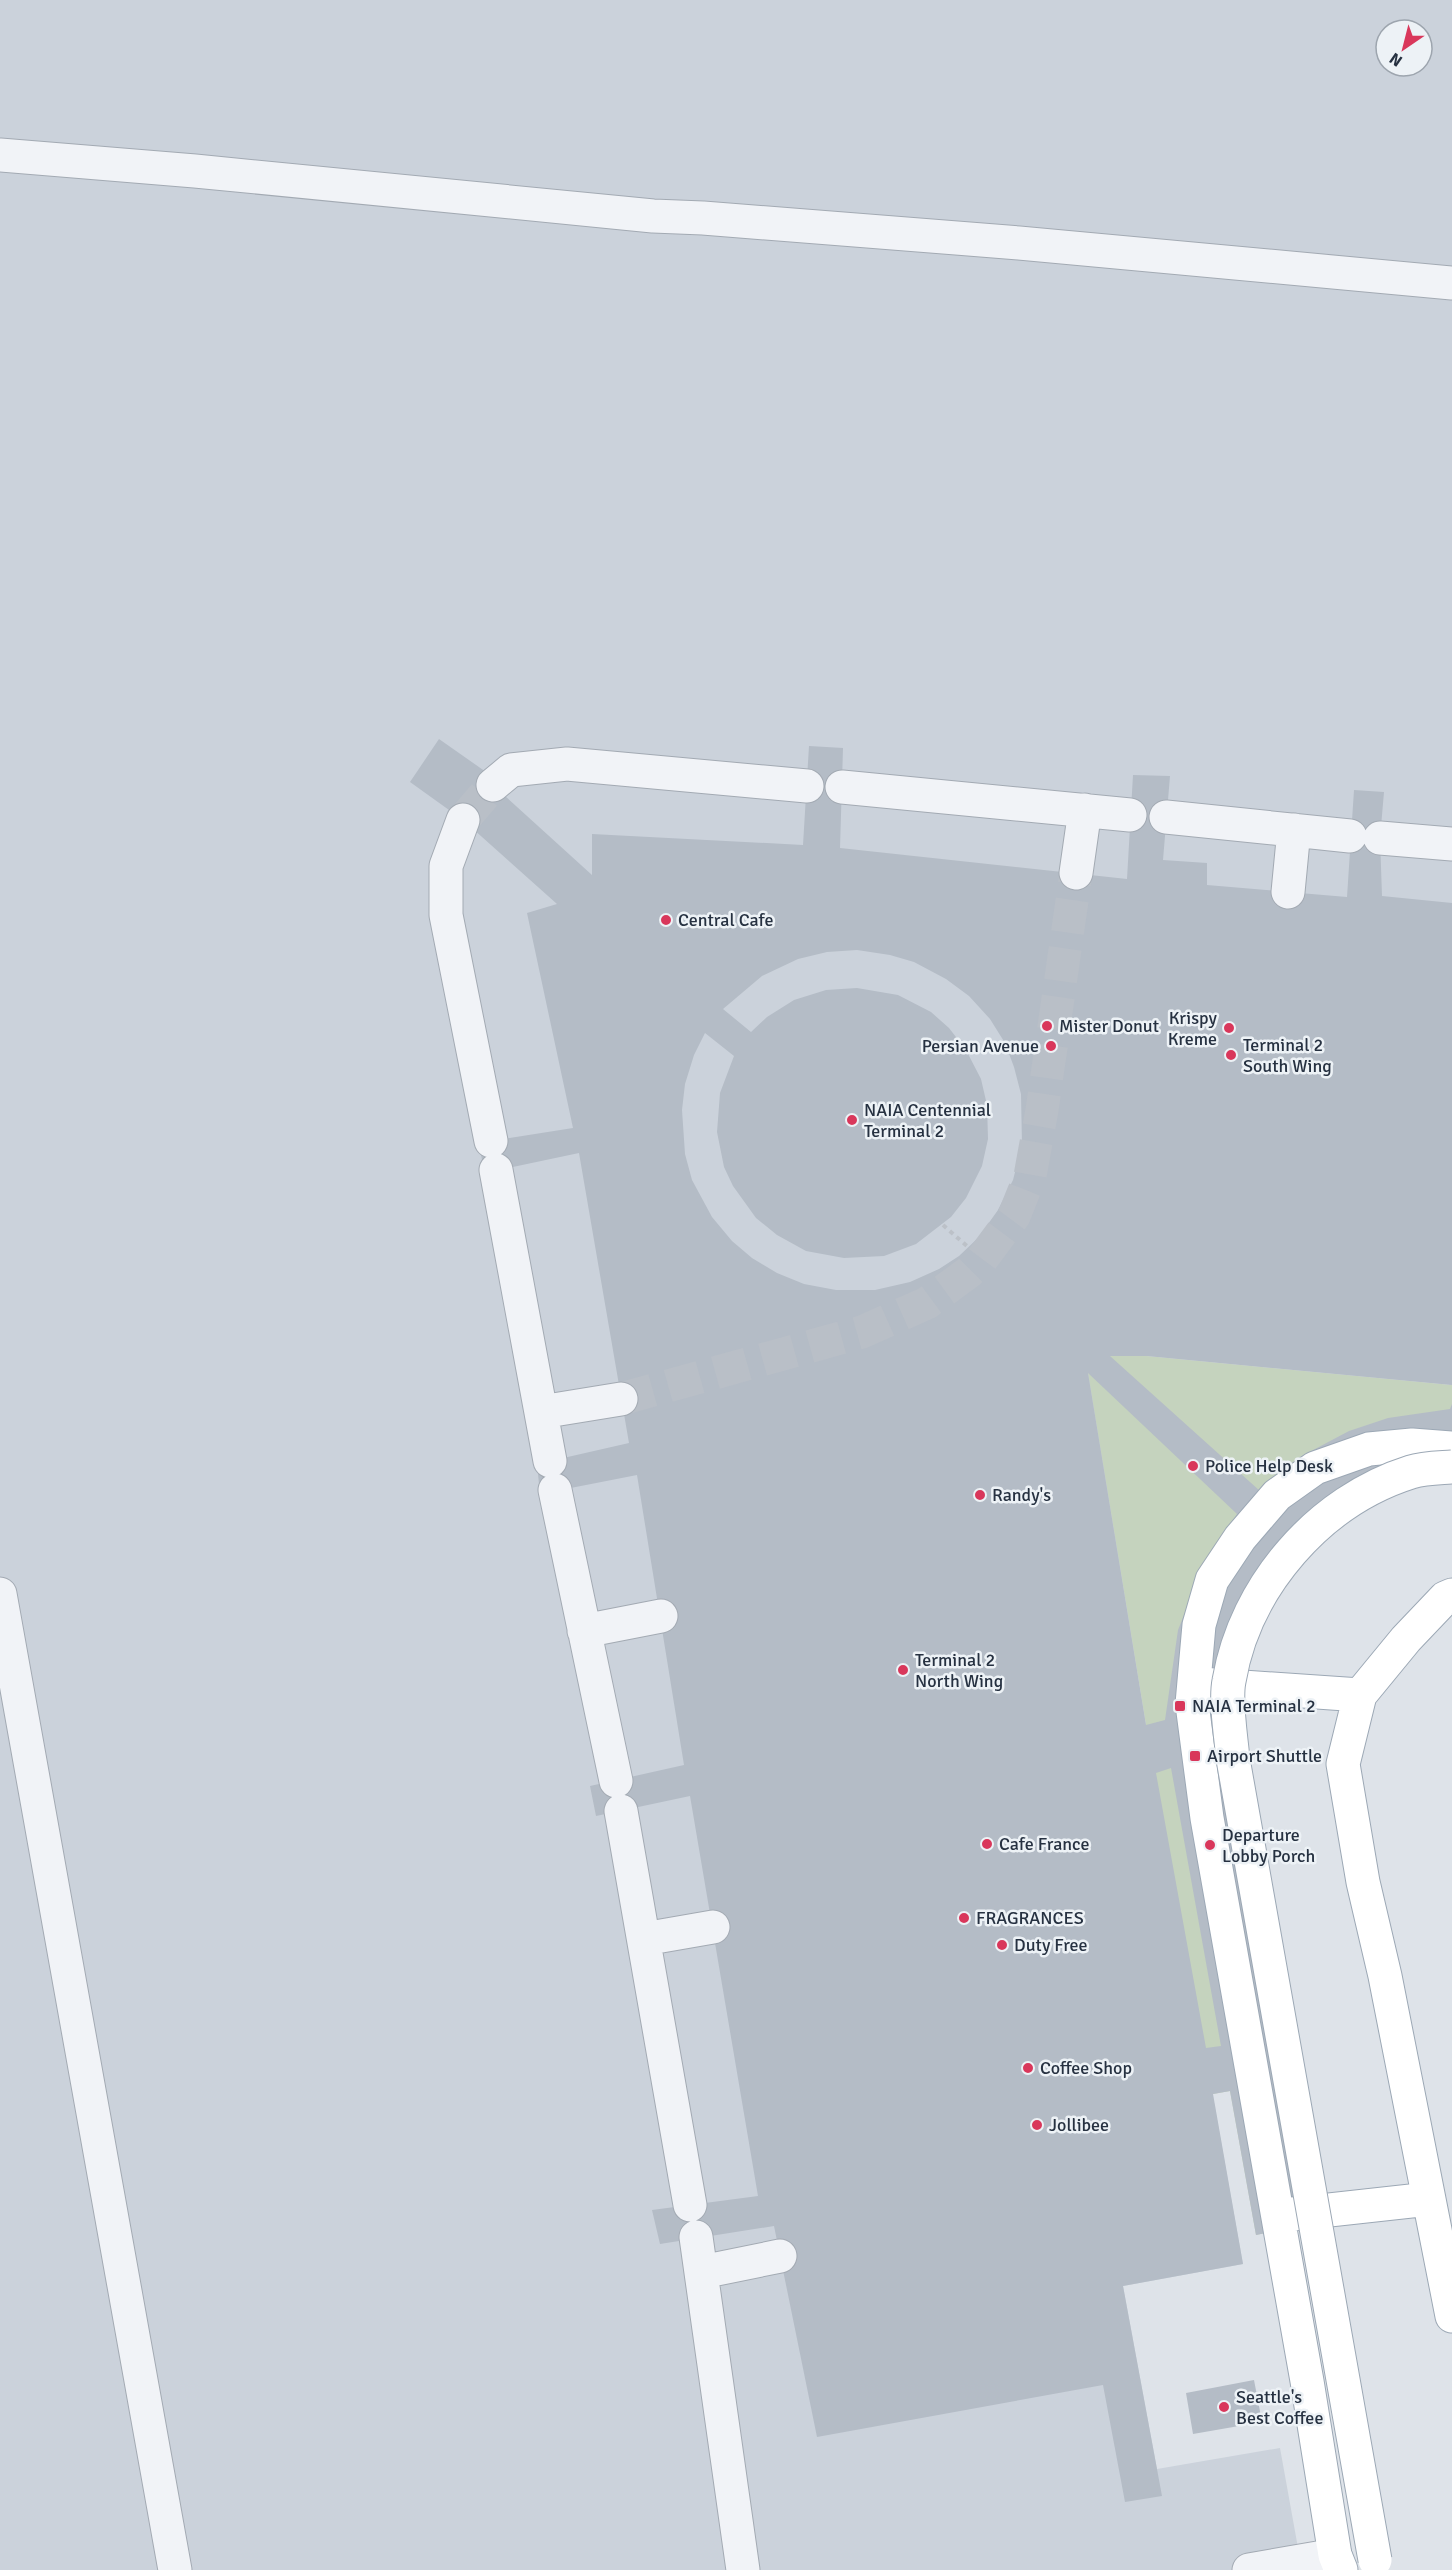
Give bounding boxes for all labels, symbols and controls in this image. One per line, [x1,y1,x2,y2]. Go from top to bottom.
north arrow [1374,18,1434,78]
text: N [1386,48,1406,71]
place label: Central Cafe [678,909,773,931]
marker: Central Cafe [659,913,673,927]
place label: Krispy Kreme [1168,1007,1218,1050]
place label: Mister Donut [1059,1015,1159,1037]
marker: Mister Donut [1040,1019,1054,1033]
marker: Krispy Kreme [1222,1021,1236,1035]
place label: Terminal 2 South Wing [1243,1034,1332,1077]
place label: Persian Avenue [922,1035,1039,1057]
marker: Persian Avenue [1044,1039,1058,1053]
marker: Terminal 2 South Wing [1224,1048,1238,1062]
place label: NAIA Centennial Terminal 2 [864,1099,991,1142]
marker: NAIA Centennial Terminal 2 [845,1113,859,1127]
place label: Police Help Desk [1205,1455,1333,1477]
marker: Police Help Desk [1186,1459,1200,1473]
place label: Randy's [992,1484,1051,1506]
marker: Randy's [973,1488,987,1502]
place label: Terminal 2 North Wing [915,1649,1003,1692]
marker: Terminal 2 North Wing [896,1663,910,1677]
place label: NAIA Terminal 2 [1192,1695,1316,1717]
marker: NAIA Terminal 2 [1173,1699,1187,1713]
place label: Airport Shuttle [1207,1745,1322,1767]
marker: Airport Shuttle [1188,1749,1202,1763]
place label: Departure Lobby Porch [1222,1824,1315,1867]
place label: Cafe France [999,1833,1090,1855]
marker: Cafe France [980,1837,994,1851]
marker: Departure Lobby Porch [1203,1838,1217,1852]
place label: FRAGRANCES [976,1907,1084,1929]
marker: FRAGRANCES [957,1911,971,1925]
place label: Duty Free [1014,1934,1088,1956]
marker: Duty Free [995,1938,1009,1952]
place label: Coffee Shop [1040,2057,1132,2079]
marker: Coffee Shop [1021,2061,1035,2075]
place label: Jollibee [1049,2114,1109,2136]
marker: Jollibee [1030,2118,1044,2132]
place label: Seattle's Best Coffee [1236,2386,1323,2429]
marker: Seattle's Best Coffee [1217,2400,1231,2414]

